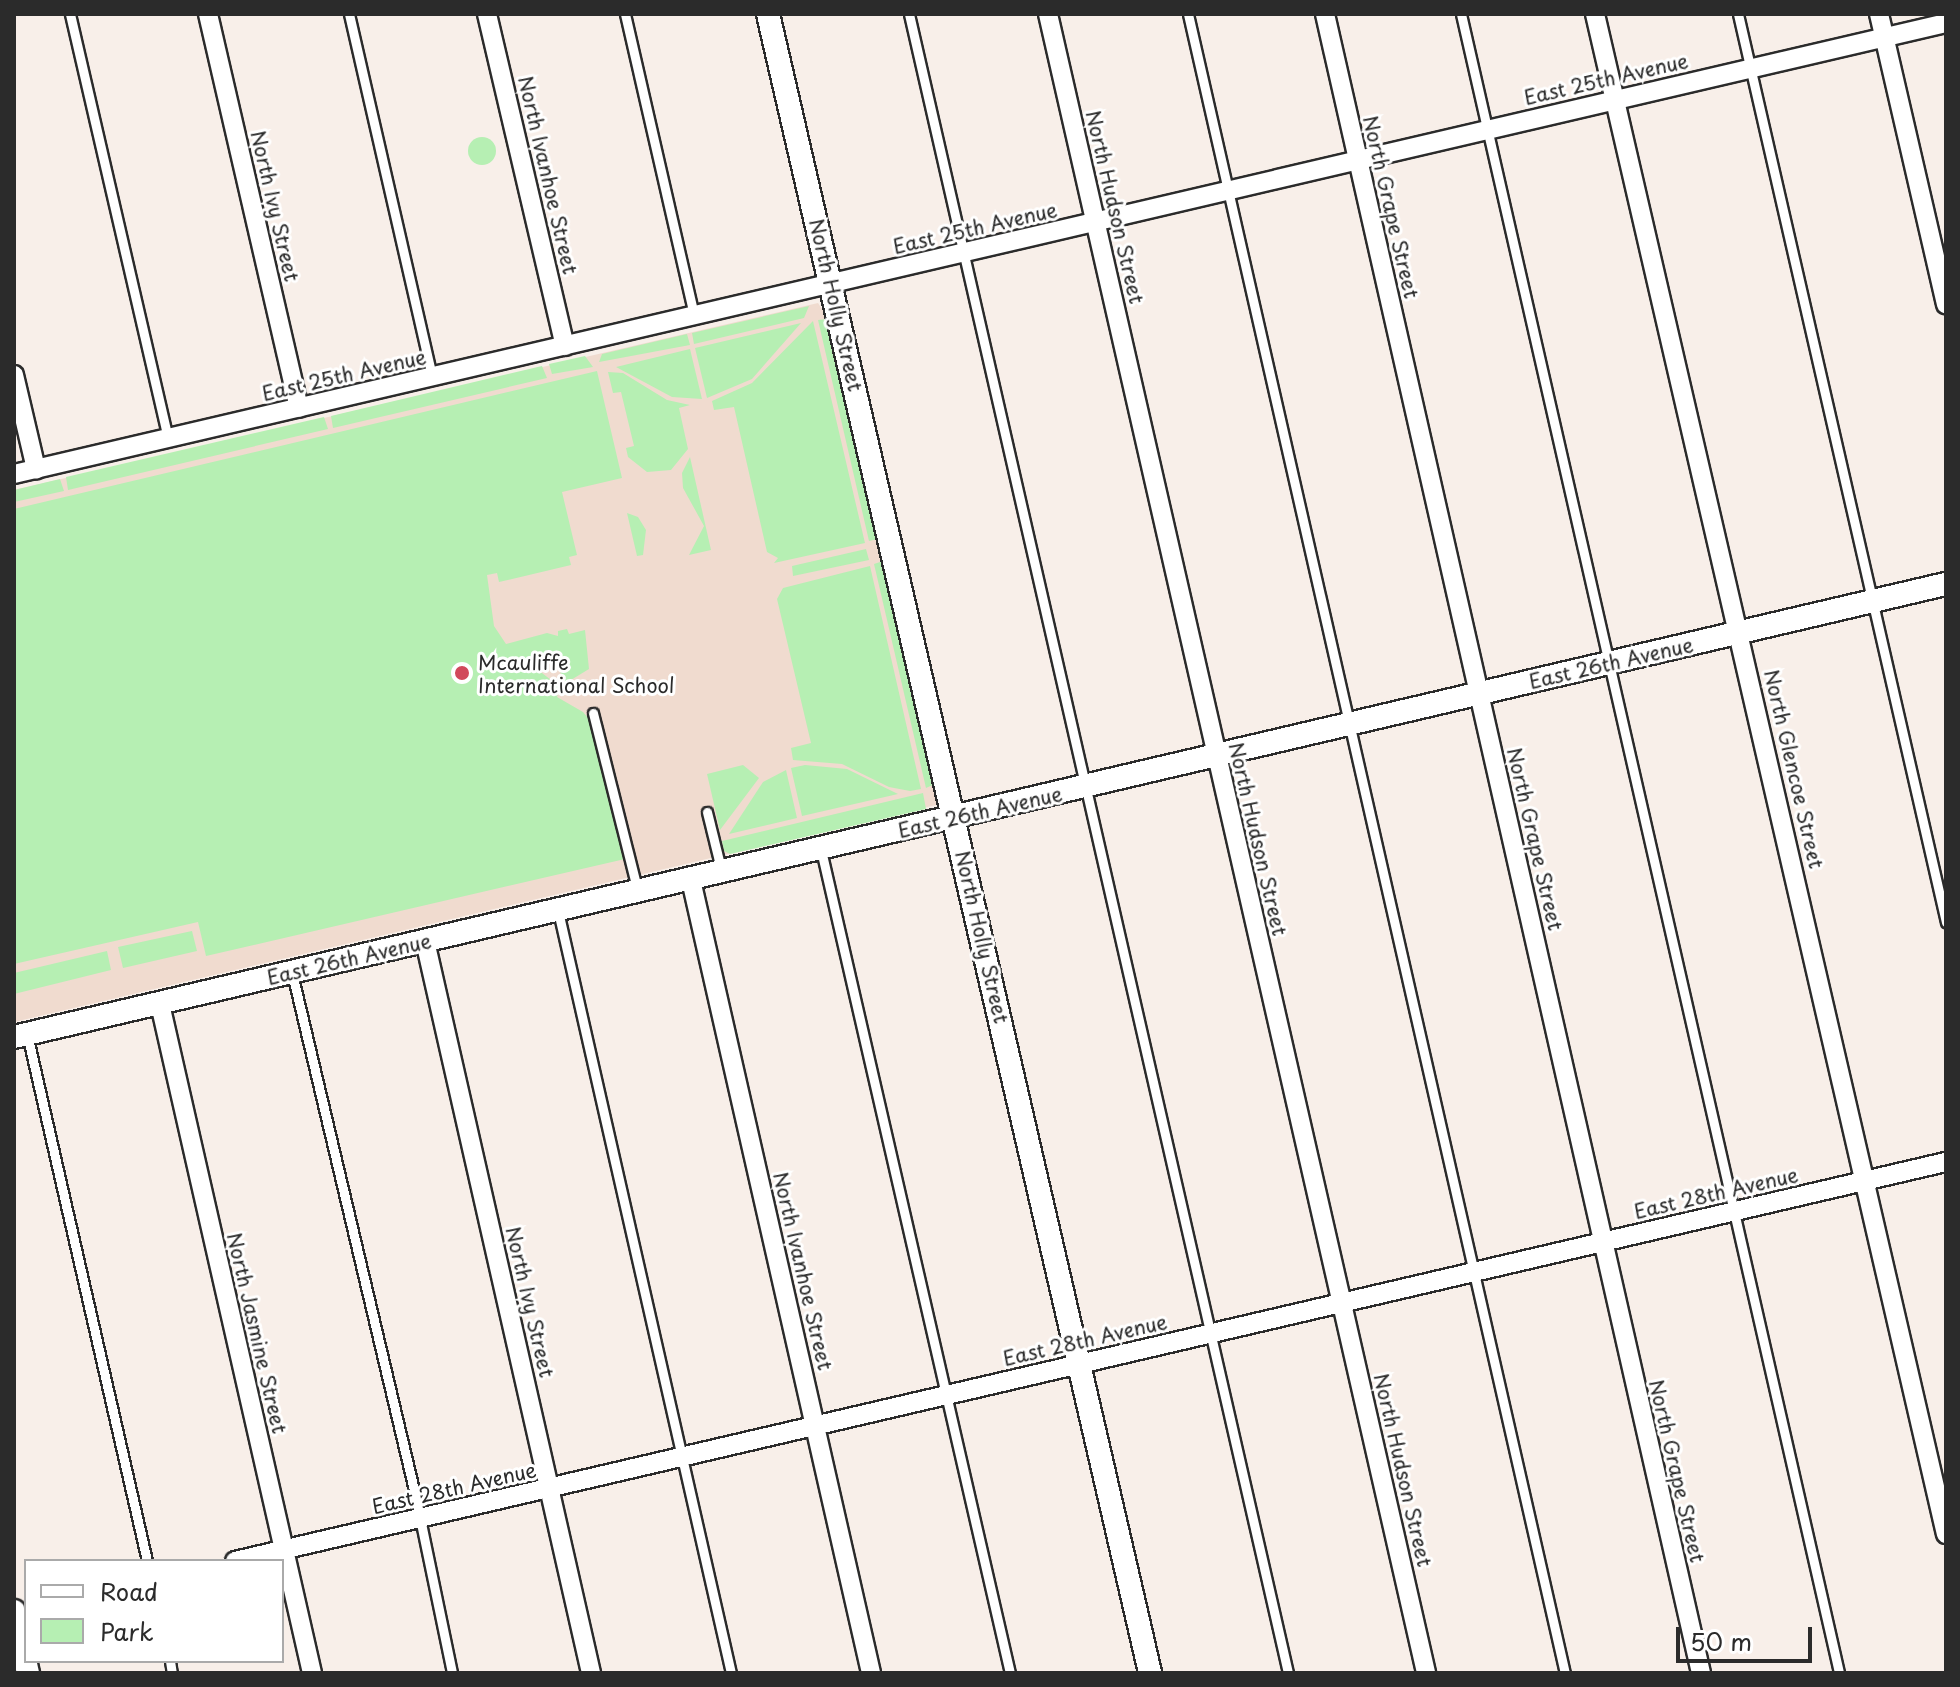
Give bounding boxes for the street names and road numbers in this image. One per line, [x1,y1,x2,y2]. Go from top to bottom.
street label: East 25th Avenue [1521,48,1691,110]
street label: North Ivanhoe Street [513,73,583,277]
street label: North Hudson Street [1081,107,1149,307]
street label: North Grape Street [1358,112,1424,302]
street label: North Ivy Street [246,127,304,285]
street label: East 25th Avenue [890,197,1060,259]
street label: North Holly Street [804,216,868,394]
street label: East 25th Avenue [259,344,429,406]
street label: East 26th Avenue [1526,632,1696,694]
street label: North Glencoe Street [1759,666,1829,872]
street label: North Hudson Street [1224,739,1292,939]
street label: North Grape Street [1502,744,1568,934]
street label: East 26th Avenue [895,781,1065,843]
street label: North Holly Street [950,848,1014,1026]
street label: East 26th Avenue [264,928,434,990]
street label: East 28th Avenue [1631,1162,1801,1224]
street label: North Ivanhoe Street [768,1169,838,1373]
street label: North Ivy Street [501,1223,559,1381]
street label: North Jasmine Street [222,1228,292,1438]
street label: East 28th Avenue [1000,1309,1170,1371]
street label: North Hudson Street [1369,1370,1437,1570]
street label: North Grape Street [1644,1376,1710,1566]
street label: East 28th Avenue [369,1457,539,1519]

